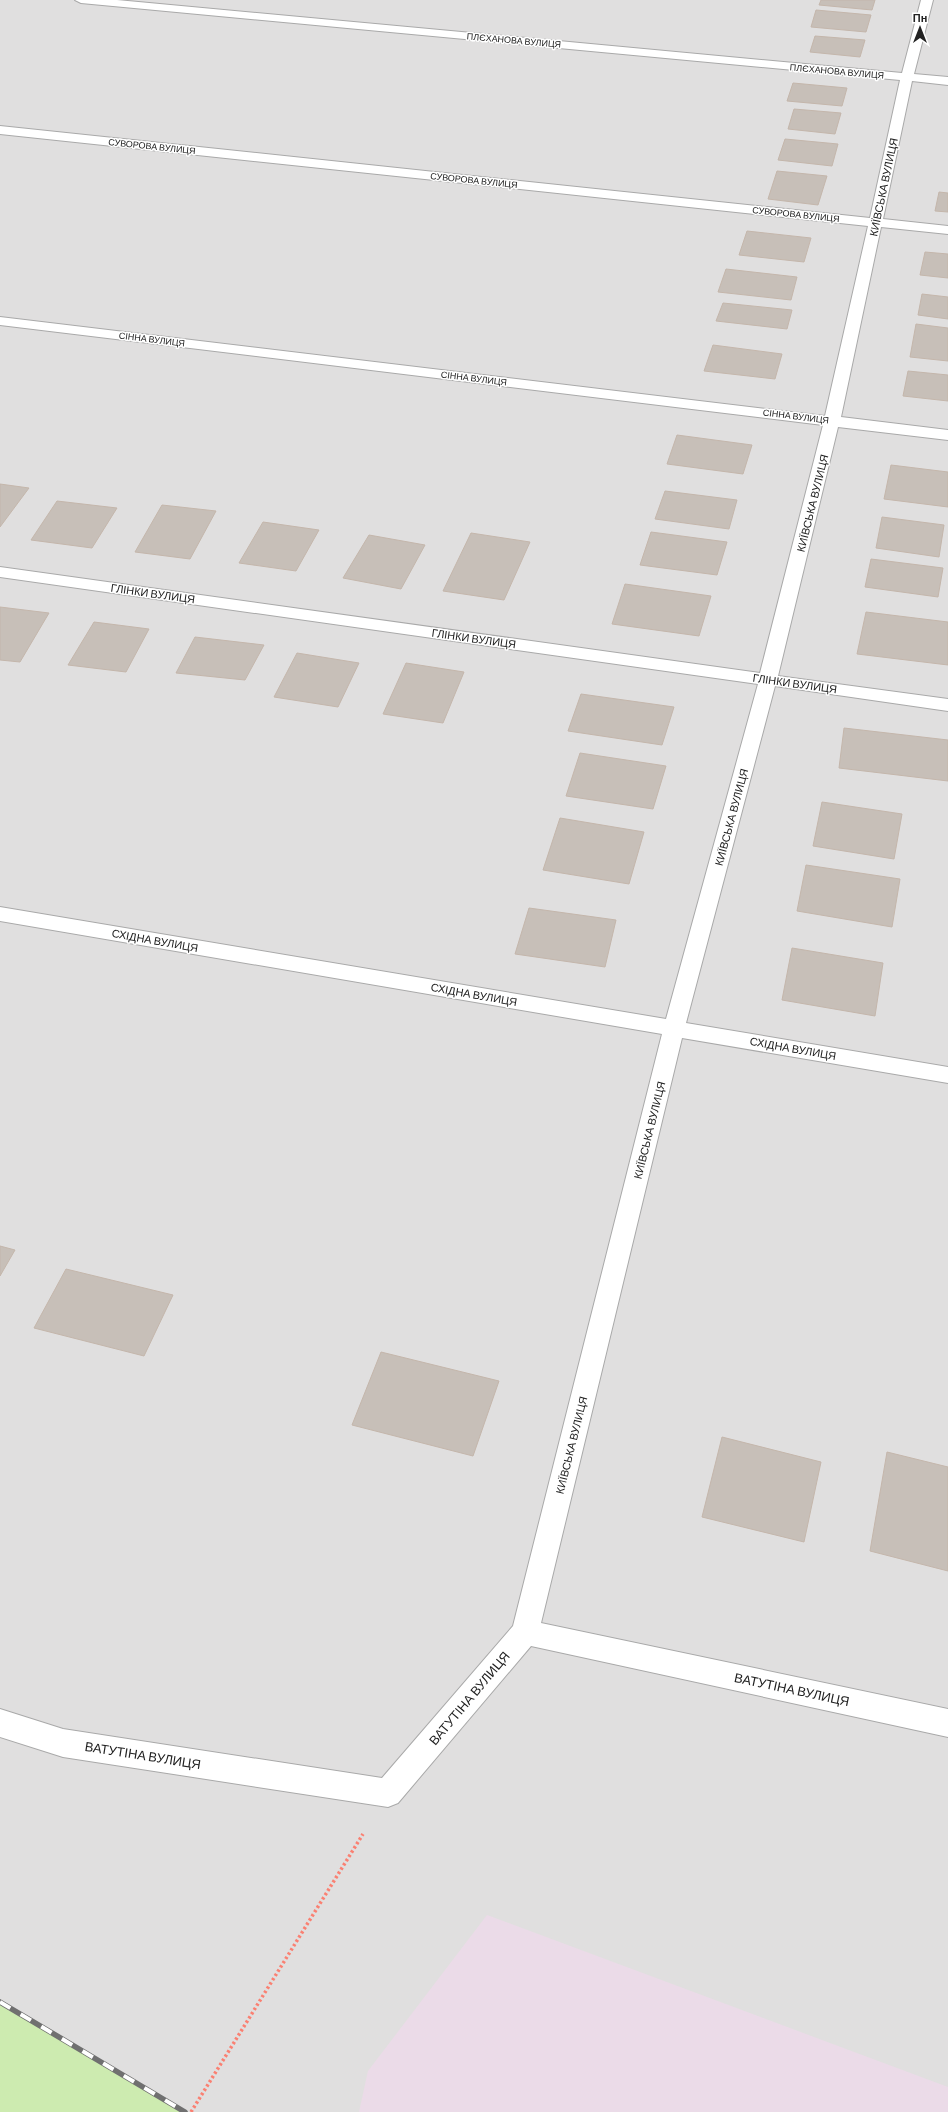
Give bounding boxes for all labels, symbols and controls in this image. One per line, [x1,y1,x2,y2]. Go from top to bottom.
north arrow [900,8,940,48]
text: Пн [913,11,927,24]
street label: ПЛЄХАНОВА ВУЛИЦЯ [466,30,562,50]
street label: ПЛЄХАНОВА ВУЛИЦЯ [789,61,885,81]
street label: СУВОРОВА ВУЛИЦЯ [108,136,196,156]
street label: КИЇВСЬКА ВУЛИЦЯ [866,137,900,237]
street label: СУВОРОВА ВУЛИЦЯ [430,170,518,190]
street label: СУВОРОВА ВУЛИЦЯ [752,204,840,224]
street label: СІННА ВУЛИЦЯ [118,329,186,349]
street label: СІННА ВУЛИЦЯ [440,368,508,388]
street label: СІННА ВУЛИЦЯ [762,406,830,426]
street label: КИЇВСЬКА ВУЛИЦЯ [794,453,830,553]
street label: ГЛІНКИ ВУЛИЦЯ [110,581,196,605]
street label: ГЛІНКИ ВУЛИЦЯ [431,626,517,650]
street label: ГЛІНКИ ВУЛИЦЯ [752,671,838,695]
street label: КИЇВСЬКА ВУЛИЦЯ [712,767,750,867]
street label: СХІДНА ВУЛИЦЯ [111,926,199,954]
street label: СХІДНА ВУЛИЦЯ [430,980,518,1008]
street label: СХІДНА ВУЛИЦЯ [749,1034,837,1062]
street label: КИЇВСЬКА ВУЛИЦЯ [631,1080,667,1180]
street label: КИЇВСЬКА ВУЛИЦЯ [553,1395,589,1495]
street label: ВАТУТІНА ВУЛИЦЯ [425,1648,513,1748]
street label: ВАТУТІНА ВУЛИЦЯ [733,1669,851,1709]
street label: ВАТУТІНА ВУЛИЦЯ [84,1738,202,1772]

